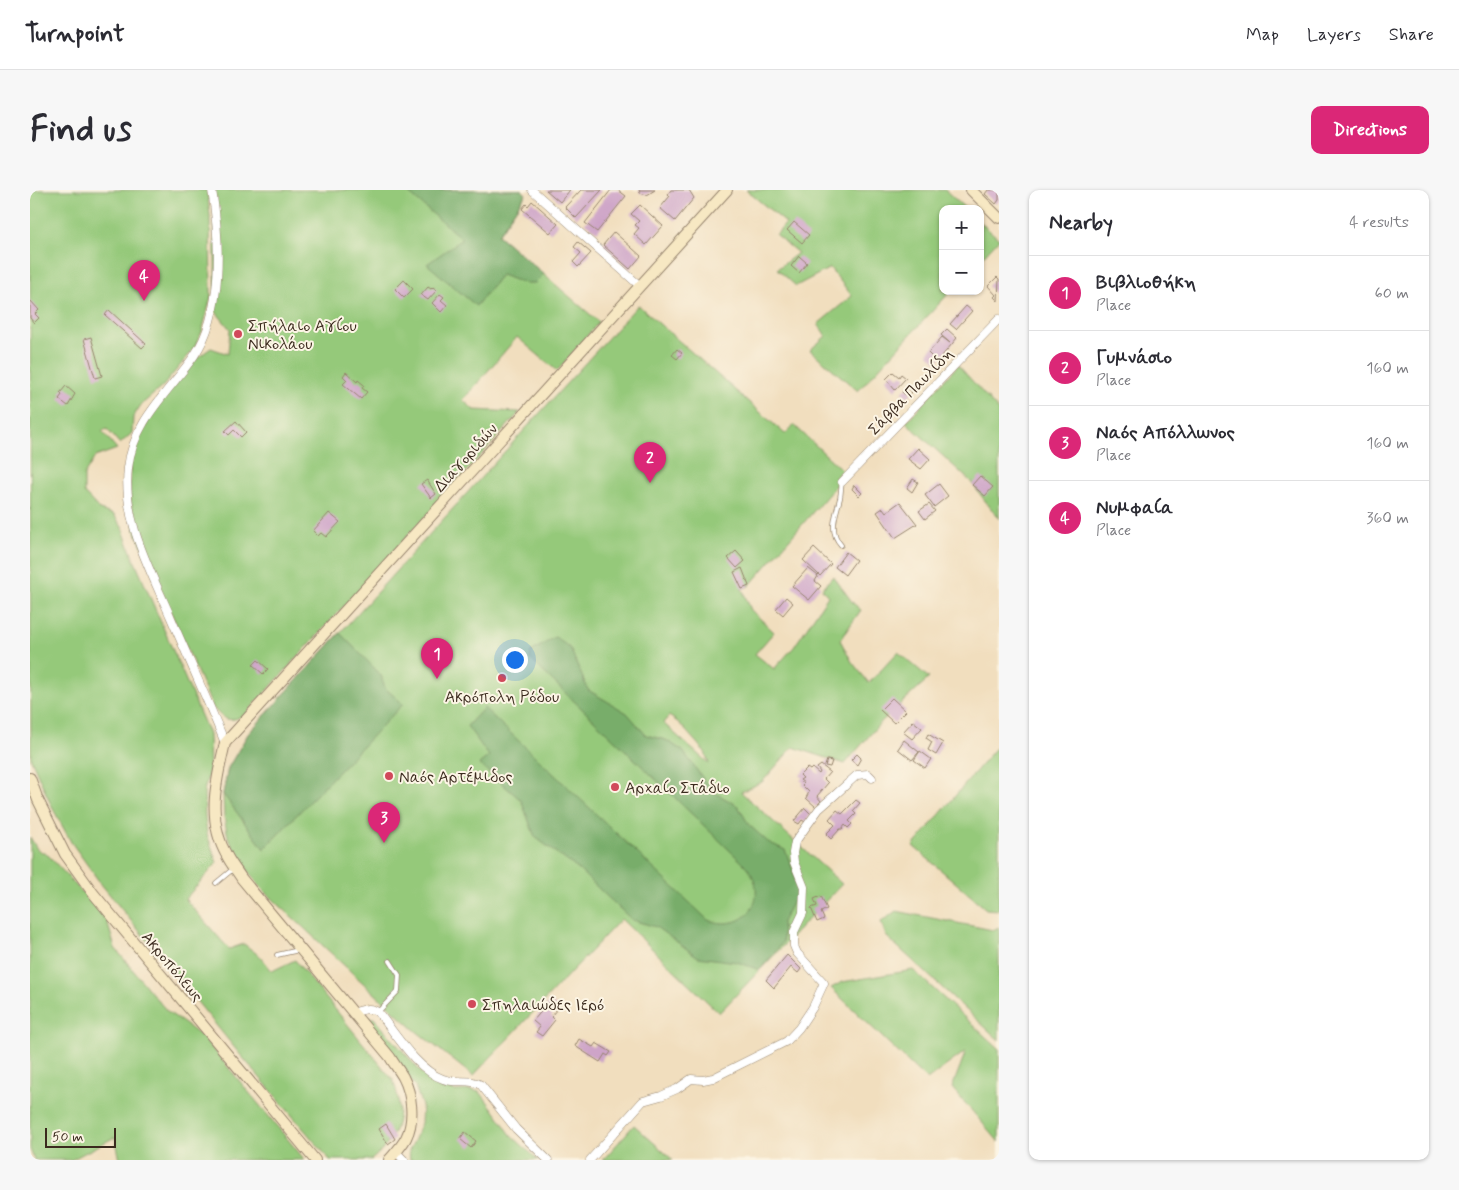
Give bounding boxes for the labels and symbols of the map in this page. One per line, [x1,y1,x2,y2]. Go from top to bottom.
pin: 4 [128,260,160,301]
place label: Σπήλαιο Αγίου Νικολάου [248,316,357,355]
marker: Σπήλαιο Αγίου Νικολάου [232,328,244,340]
street label: Σάββα Παυλίδη [864,344,958,440]
street label: Διαγοριδών [430,419,503,497]
pin: 2 [634,442,666,483]
pin: 1 [421,638,453,679]
your location [502,647,528,673]
marker: Ακρόπολη Ρόδου [496,672,508,684]
place label: Ακρόπολη Ρόδου [445,687,559,708]
place label: Ναός Αρτέμιδος [399,766,512,788]
marker: Ναός Αρτέμιδος [383,770,395,782]
place label: Αρχαίο Στάδιο [625,778,730,799]
marker: Αρχαίο Στάδιο [609,781,621,793]
pin: 3 [368,802,400,843]
street label: Ακροπόλεως [136,927,207,1006]
place label: Σπηλαιώδες Ιερό [482,995,604,1016]
marker: Σπηλαιώδες Ιερό [466,998,478,1010]
scale bar [45,1125,116,1148]

